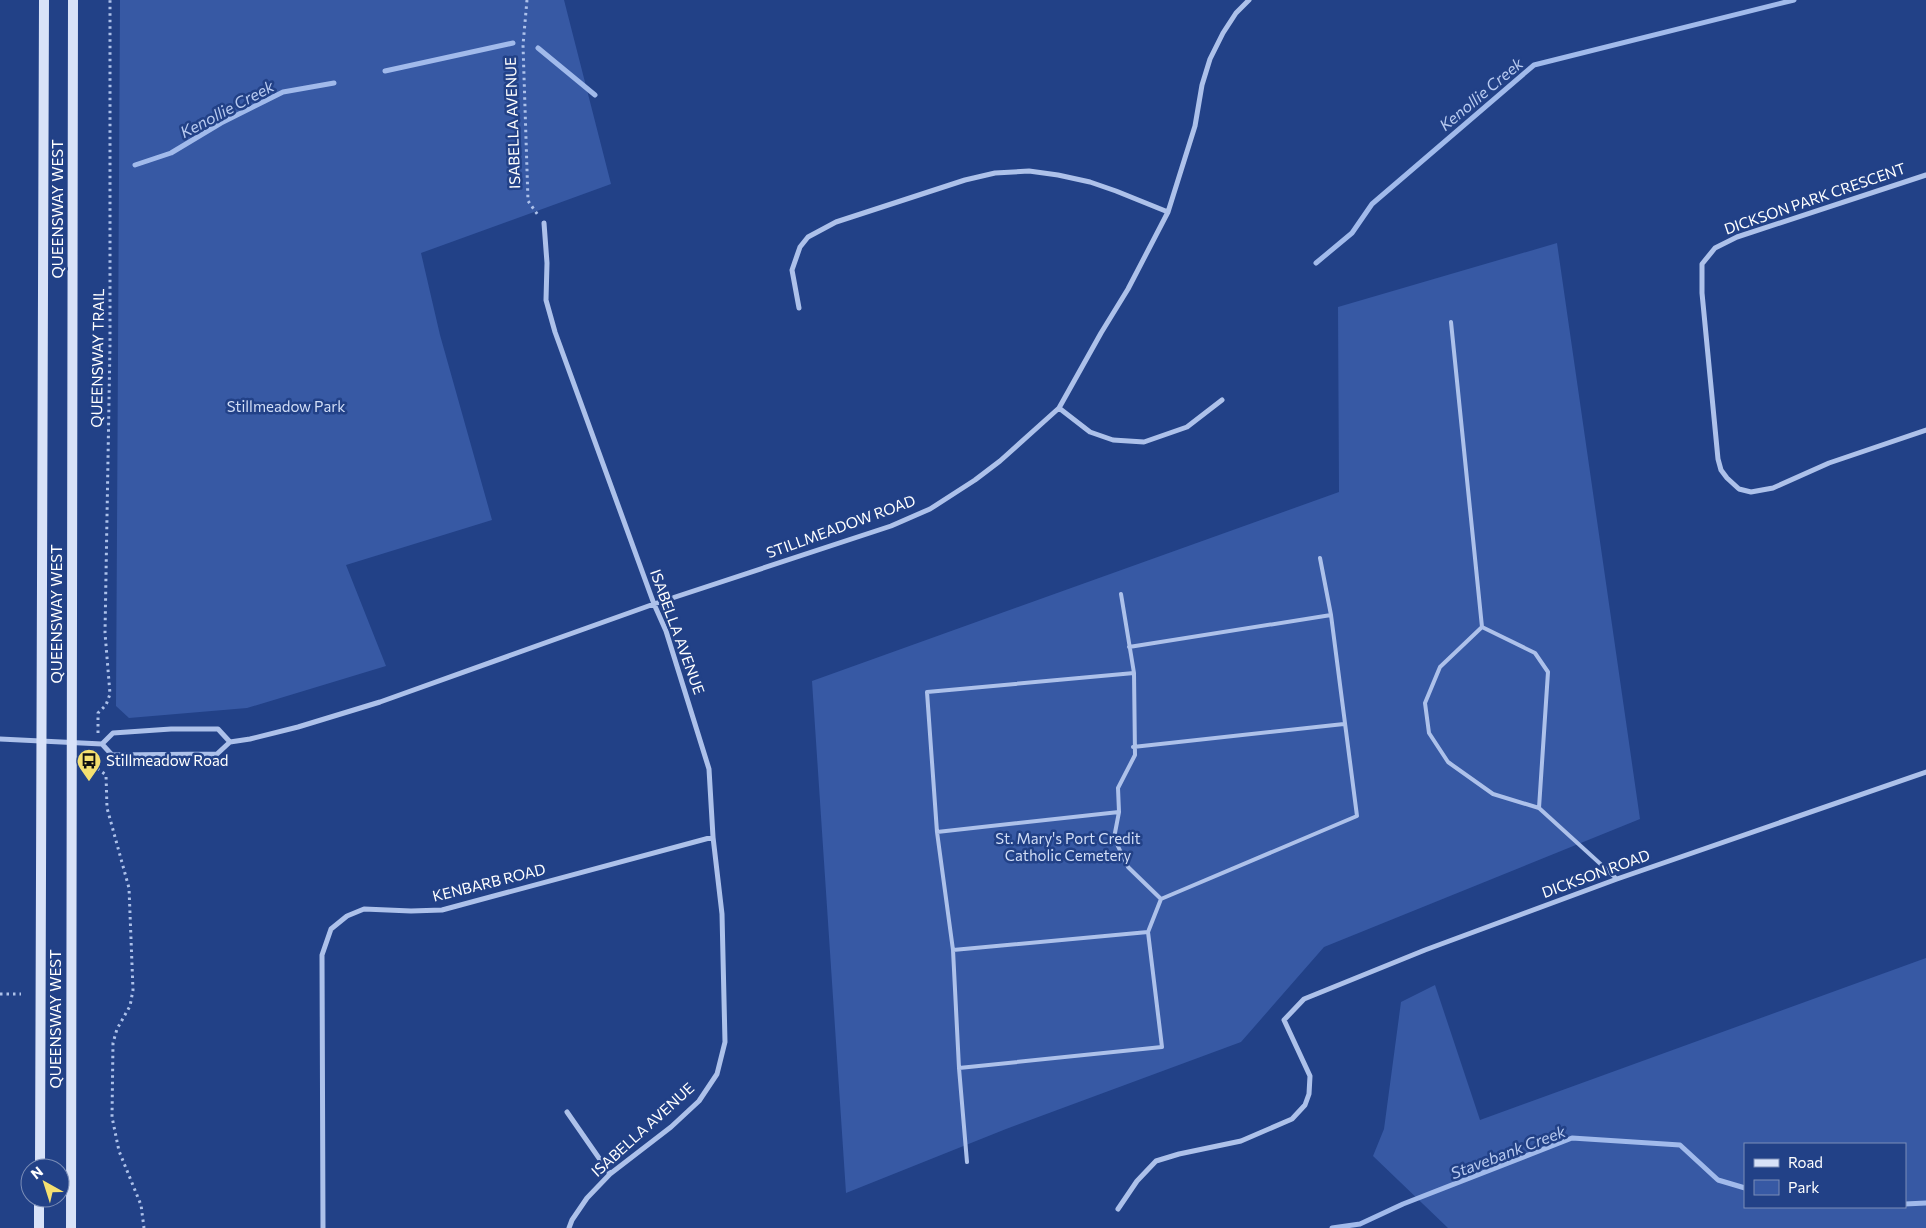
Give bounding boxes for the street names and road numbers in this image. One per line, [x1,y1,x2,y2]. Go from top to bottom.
street label: ISABELLA AVENUE [501,57,523,189]
street label: QUEENSWAY WEST [48,139,66,279]
street label: DICKSON PARK CRESCENT [1721,158,1908,238]
street label: QUEENSWAY TRAIL [87,288,107,428]
street label: STILLMEADOW ROAD [764,491,918,561]
street label: QUEENSWAY WEST [47,544,65,684]
street label: ISABELLA AVENUE [647,567,709,697]
street label: DICKSON ROAD [1539,845,1652,901]
street label: KENBARB ROAD [430,859,547,905]
street label: QUEENSWAY WEST [46,949,64,1089]
street label: ISABELLA AVENUE [587,1078,697,1180]

